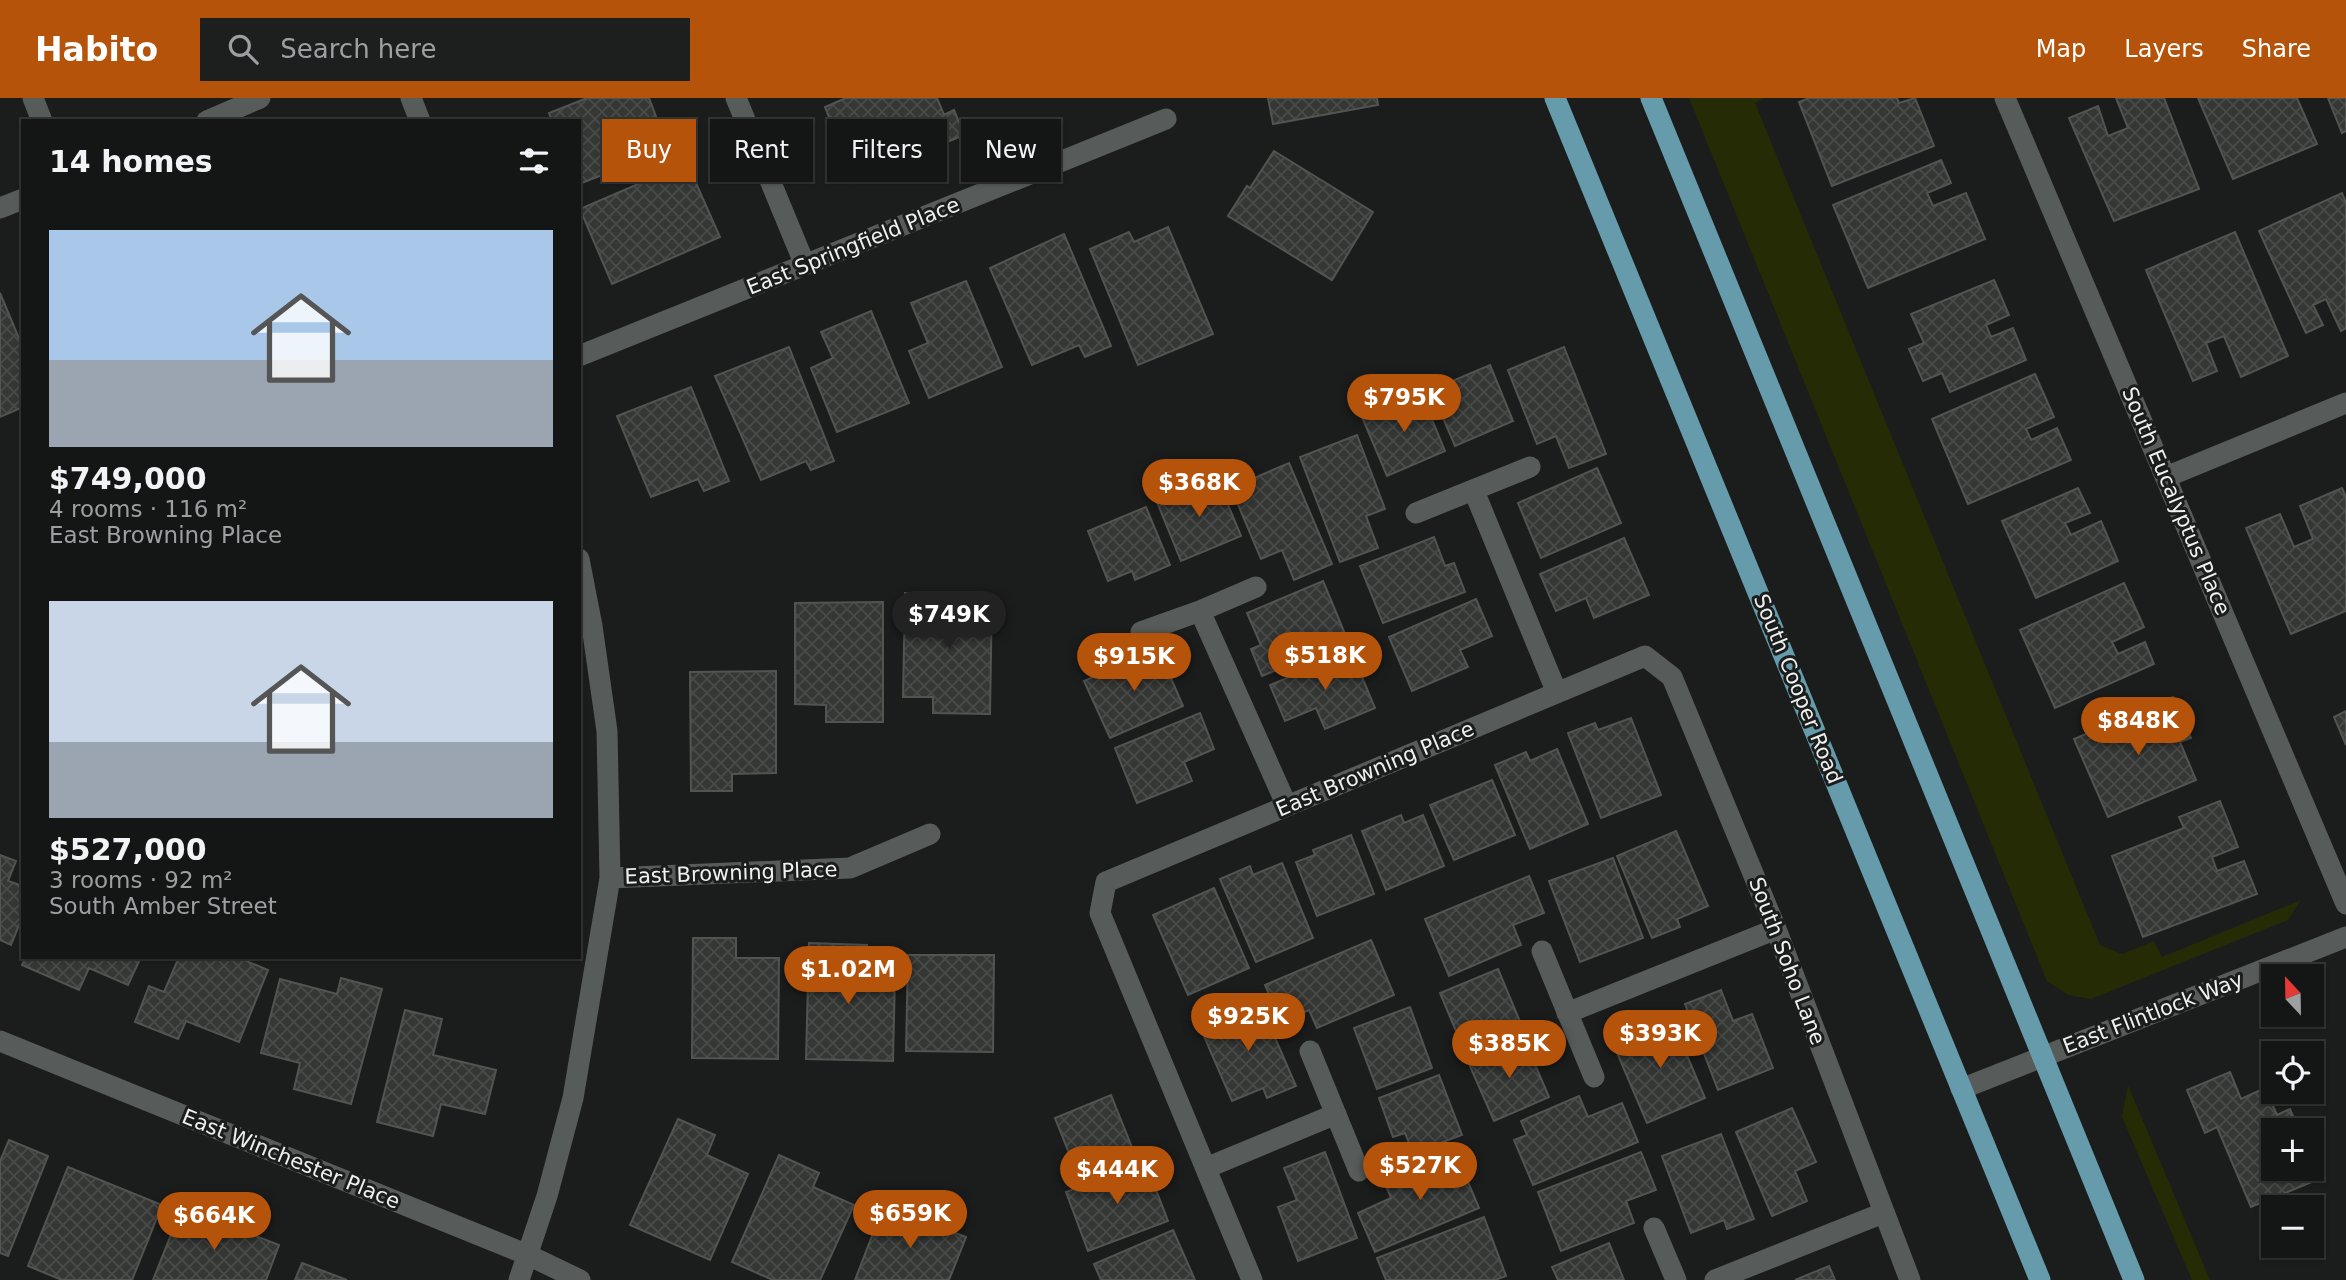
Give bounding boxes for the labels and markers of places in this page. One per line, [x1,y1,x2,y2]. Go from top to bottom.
pin: $795K [1355,374,1453,434]
pin: $368K [1150,460,1248,519]
pin: $749K [900,592,998,651]
pin: $518K [1276,632,1374,692]
pin: $915K [1085,634,1183,693]
pin: $848K [2089,698,2187,757]
pin: $1.02M [791,946,905,1006]
pin: $925K [1199,993,1297,1053]
pin: $393K [1611,1010,1709,1070]
pin: $385K [1460,1020,1558,1080]
pin: $527K [1371,1142,1469,1202]
pin: $444K [1068,1146,1166,1206]
pin: $659K [861,1190,959,1250]
pin: $664K [165,1192,263,1252]

